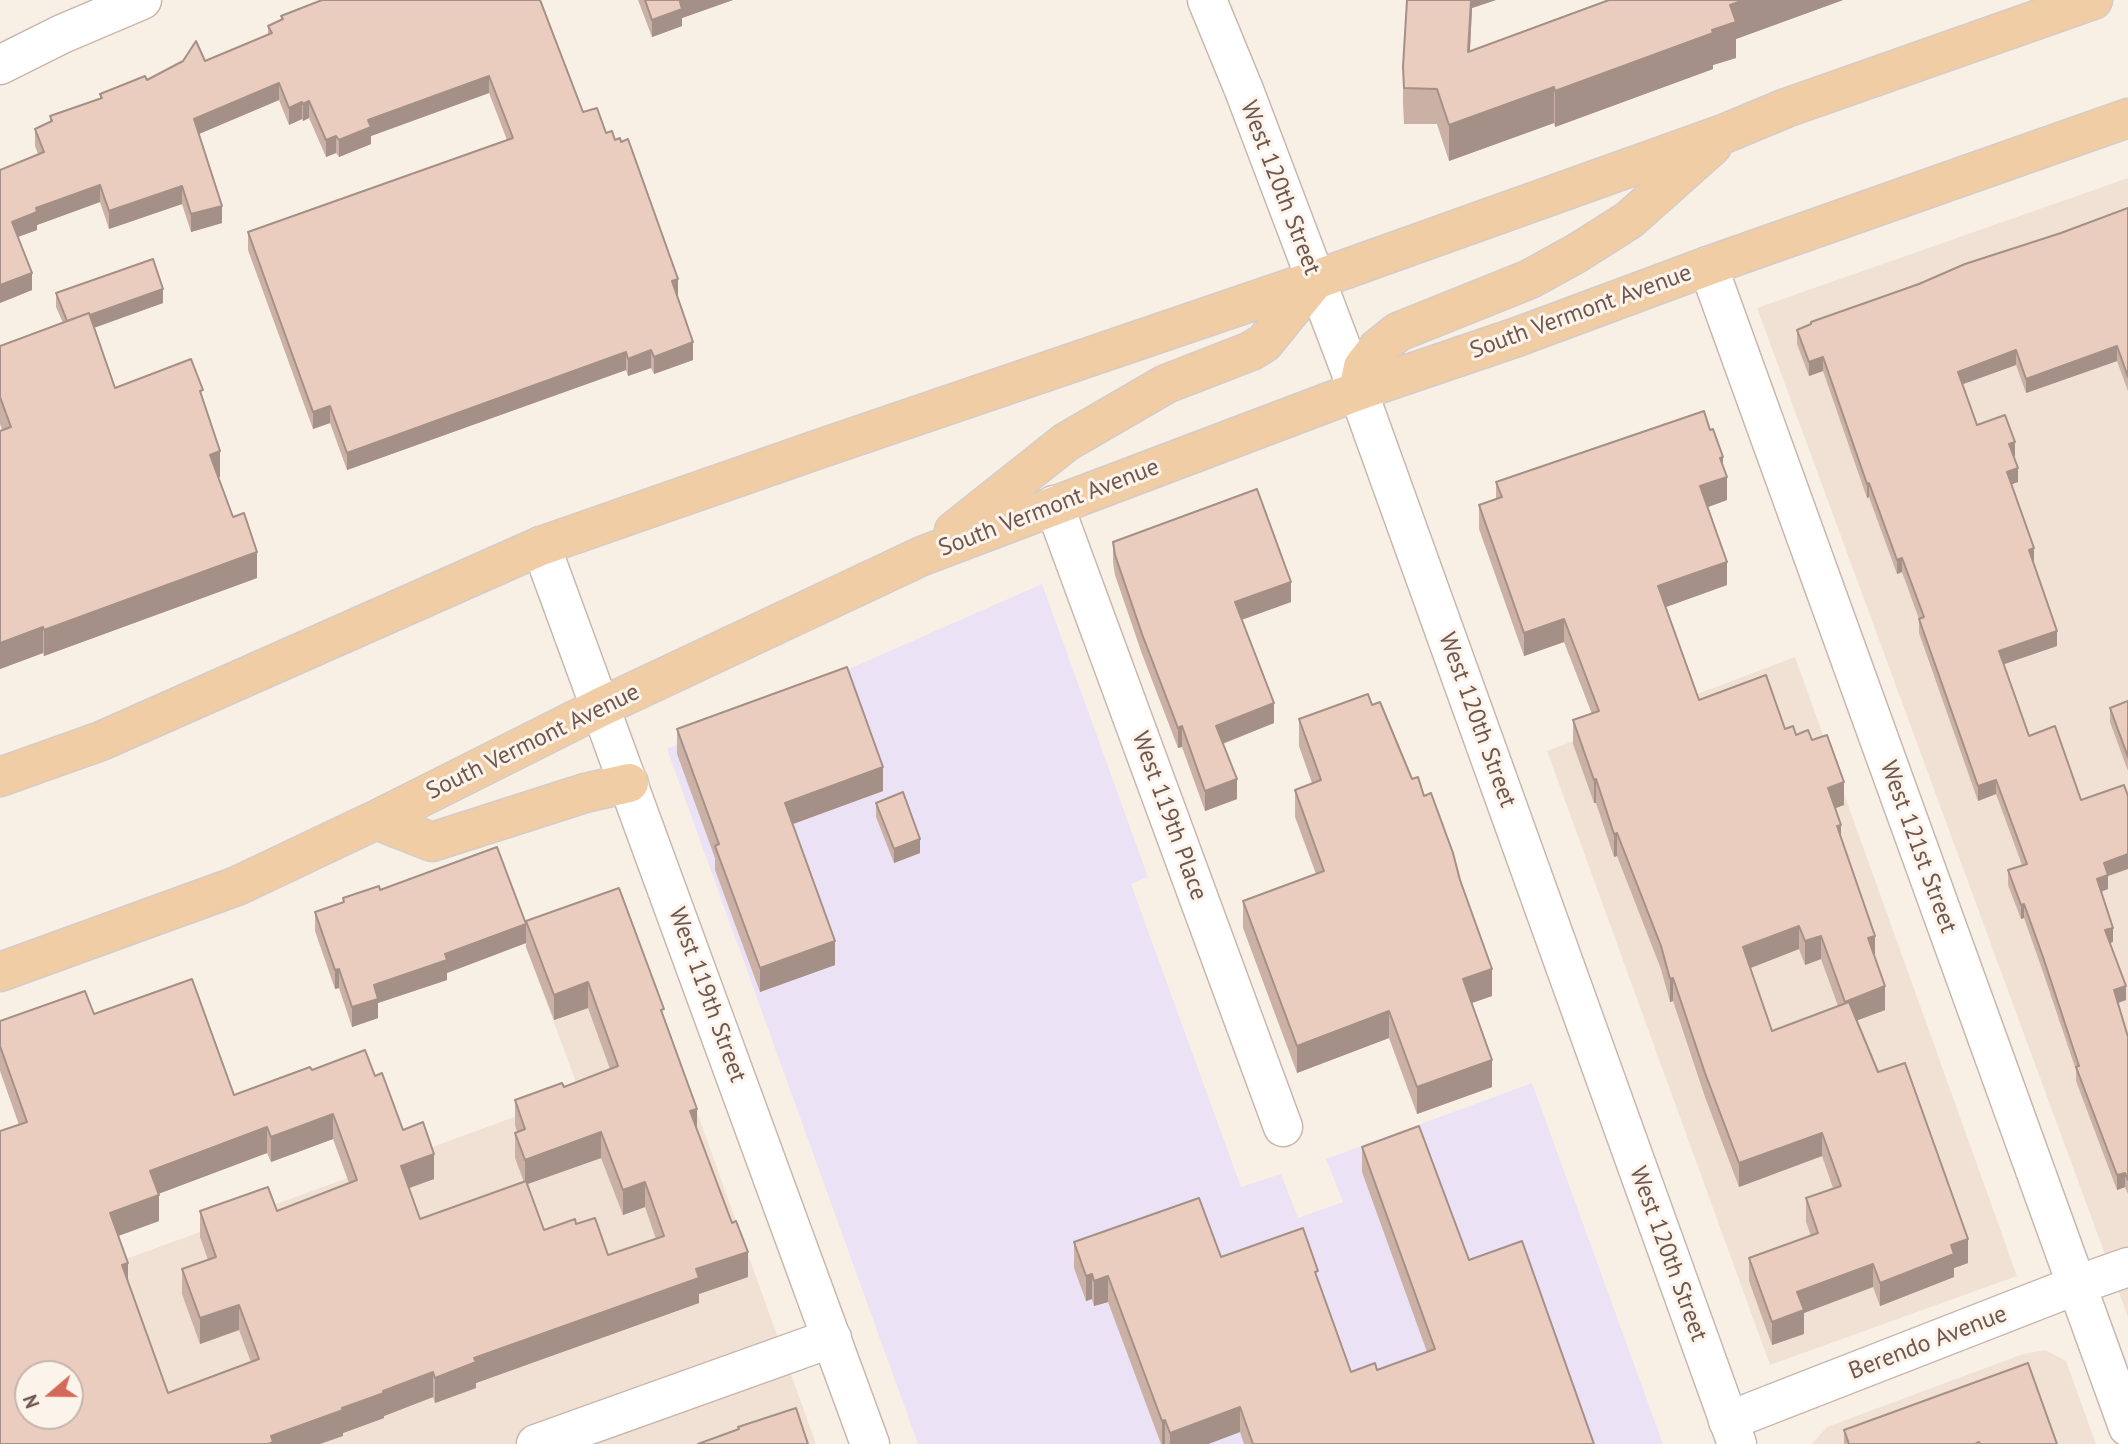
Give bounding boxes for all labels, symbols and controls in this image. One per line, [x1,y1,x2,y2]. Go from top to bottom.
street label: West 120th Street [1234,97,1326,279]
street label: South Vermont Avenue [1466,258,1696,366]
street label: South Vermont Avenue [935,453,1163,563]
street label: West 120th Street [1432,629,1522,811]
street label: South Vermont Avenue [422,678,644,806]
street label: West 119th Place [1125,728,1213,904]
street label: West 121st Street [1874,757,1962,937]
street label: West 119th Street [662,904,752,1086]
street label: West 120th Street [1623,1163,1713,1345]
street label: Berendo Avenue [1845,1300,2011,1386]
north arrow [14,1360,84,1430]
text: N [18,1392,45,1411]

